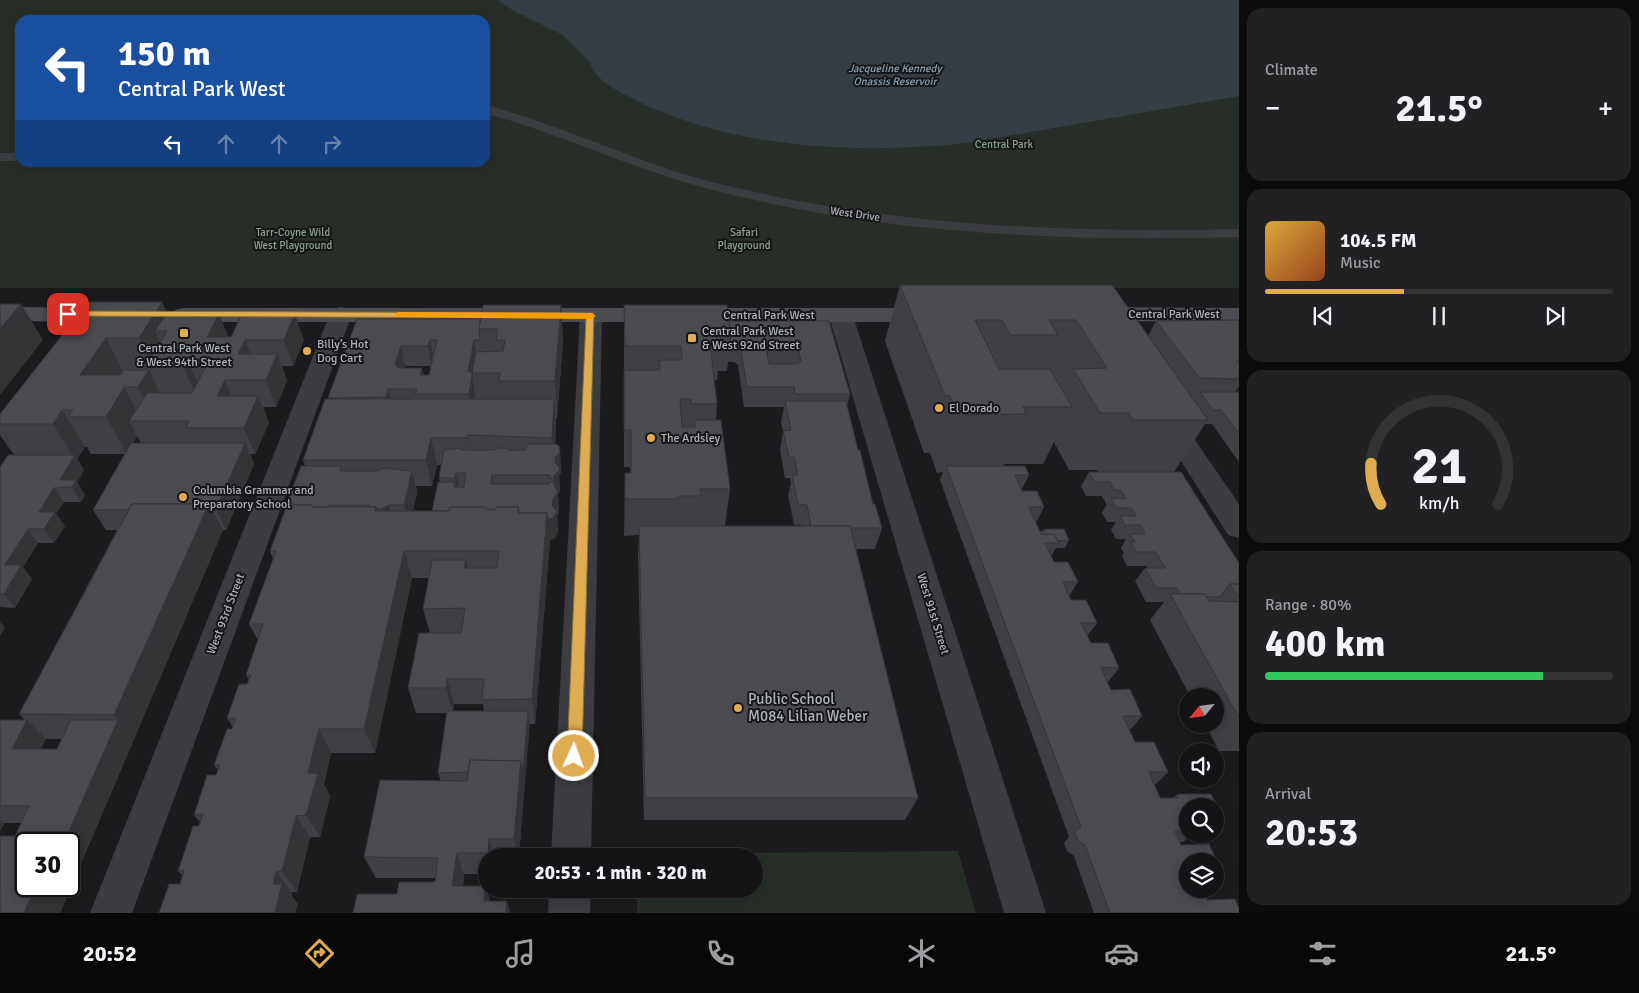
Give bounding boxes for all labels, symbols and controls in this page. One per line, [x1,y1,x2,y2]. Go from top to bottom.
text: 150 m [118,32,211,75]
icon: left [35,35,100,100]
text: Climate [1265,60,1318,80]
water label: Jacqueline Kennedy Onassis Reservoir [848,62,943,88]
text: Central Park West [118,75,286,102]
text: 21.5° [1395,85,1483,132]
text: − [1265,91,1280,125]
text: + [1598,91,1613,125]
icon: left [159,130,187,158]
icon: ahead [212,130,240,158]
icon: ahead [265,130,293,158]
icon: right [318,130,346,158]
park label: Central Park [975,138,1034,151]
street label: West Drive [829,204,881,224]
park label: Tarr-Coyne Wild West Playground [254,226,333,252]
park label: Safari Playground [717,226,771,252]
text: 104.5 FM [1340,229,1417,253]
text: Music [1340,253,1381,273]
pin [47,293,89,335]
icon: arrive [54,300,82,328]
icon: previous [1309,302,1337,330]
icon: pause [1425,302,1453,330]
icon: next [1541,302,1569,330]
street label: Central Park West [1128,307,1220,322]
street label: Central Park West [723,308,815,323]
place label: Central Park West & West 92nd Street [702,324,800,353]
marker: Central Park West & West 94th Street [178,327,190,339]
marker: Central Park West & West 92nd Street [686,332,698,344]
place label: Billy’s Hot Dog Cart [317,337,368,366]
place label: Central Park West & West 94th Street [136,341,232,370]
marker: Billy’s Hot Dog Cart [301,345,313,357]
place label: El Dorado [949,401,999,416]
marker: El Dorado [933,402,945,414]
place label: The Ardsley [661,431,721,446]
marker: The Ardsley [645,432,657,444]
text: 21 [1411,434,1467,498]
place label: Columbia Grammar and Preparatory School [193,483,314,512]
marker: Columbia Grammar and Preparatory School [177,491,189,503]
text: km/h [1419,492,1459,514]
street label: West 93rd Street [204,571,248,657]
street label: West 91st Street [914,572,952,656]
text: Range · 80% [1265,595,1351,615]
text: 400 km [1265,620,1386,667]
north arrow [1179,688,1224,732]
map controls [1179,688,1224,898]
place label: Public School M084 Lilian Weber [748,690,868,725]
marker: Public School M084 Lilian Weber [732,702,744,714]
position arrow [547,729,599,781]
button: sound [1179,743,1224,788]
text: Arrival [1265,784,1311,804]
button: search [1179,798,1224,843]
text: 20:53 [1265,809,1358,856]
speed limit sign: 30 [15,832,80,897]
button: layers [1179,853,1224,898]
text: 20:53 · 1 min · 320 m [534,861,707,885]
icon: directions [302,936,337,971]
icon: music [503,936,538,971]
icon: phone [703,936,738,971]
icon: climate [904,936,939,971]
icon: car [1104,936,1139,971]
icon: filters [1305,936,1340,971]
text: 20:52 [83,940,137,967]
text: 21.5° [1505,940,1556,967]

